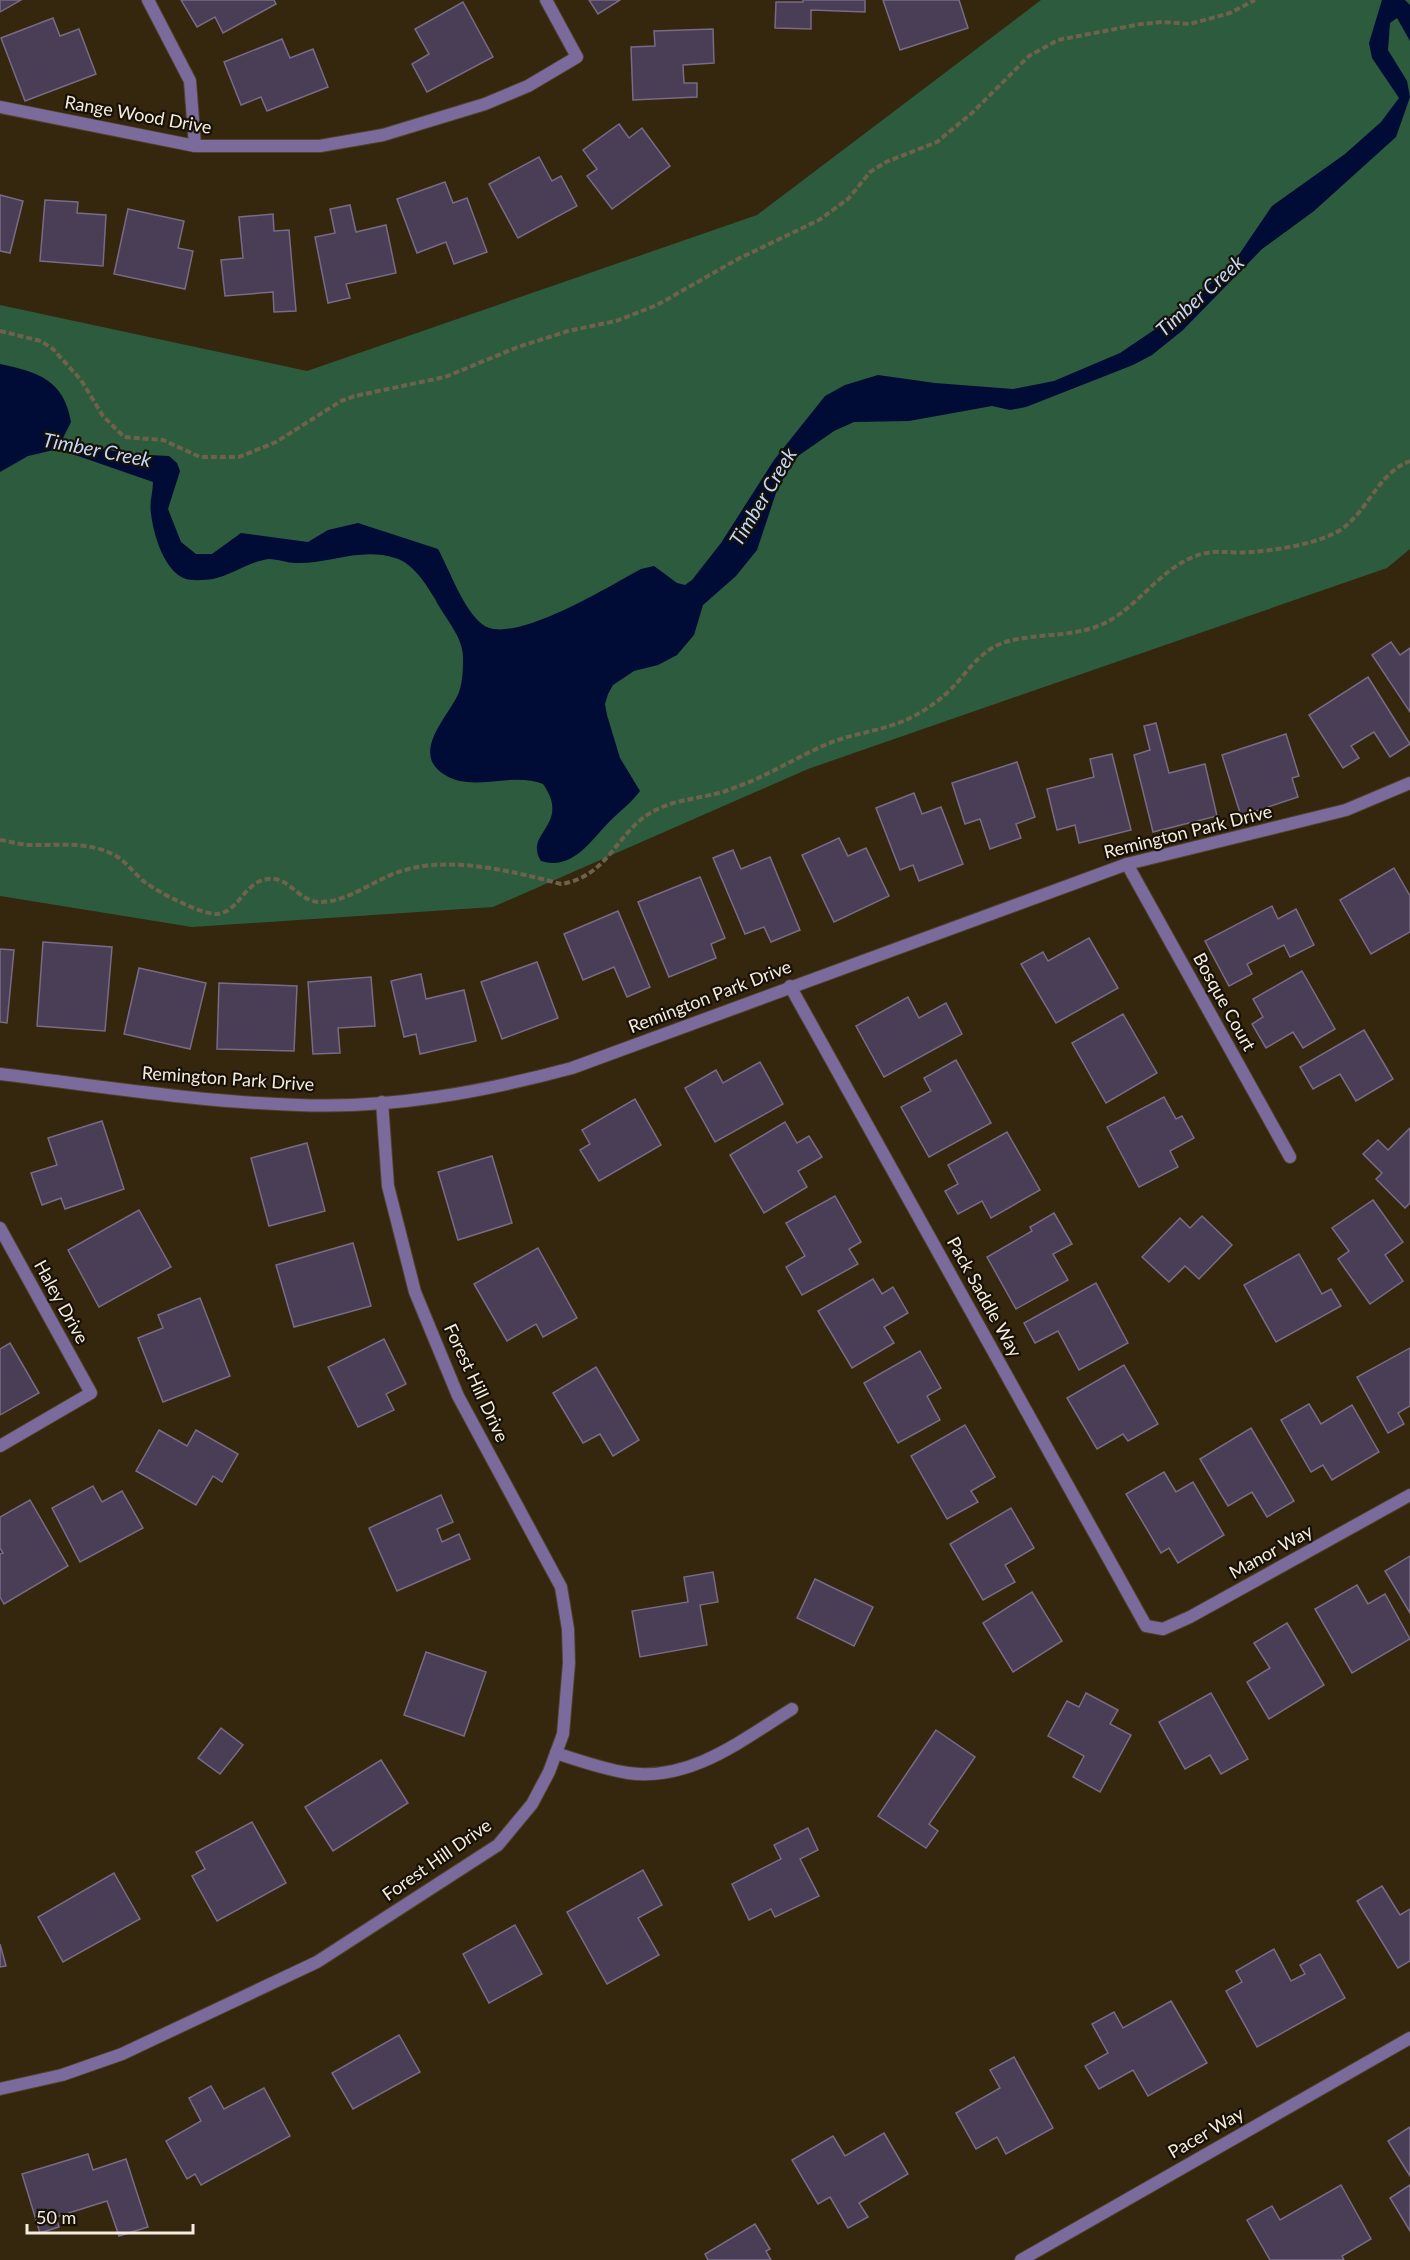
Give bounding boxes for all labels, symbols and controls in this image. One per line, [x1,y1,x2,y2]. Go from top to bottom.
street label: Range Wood Drive [63,90,213,138]
water label: Timber Creek [1150,249,1249,341]
water label: Timber Creek [41,427,154,471]
water label: Timber Creek [724,443,801,550]
street label: Remington Park Drive [1101,799,1274,863]
street label: Bosque Court [1189,949,1261,1055]
street label: Remington Park Drive [625,955,794,1037]
street label: Remington Park Drive [141,1061,315,1095]
street label: Pack Saddle Way [943,1232,1027,1361]
street label: Haley Drive [30,1256,94,1347]
street label: Forest Hill Drive [440,1320,514,1445]
street label: Manor Way [1225,1519,1317,1583]
street label: Forest Hill Drive [378,1813,495,1905]
street label: Pacer Way [1164,2101,1248,2163]
scale bar [27,2197,194,2235]
text: 50 m [36,2206,76,2228]

